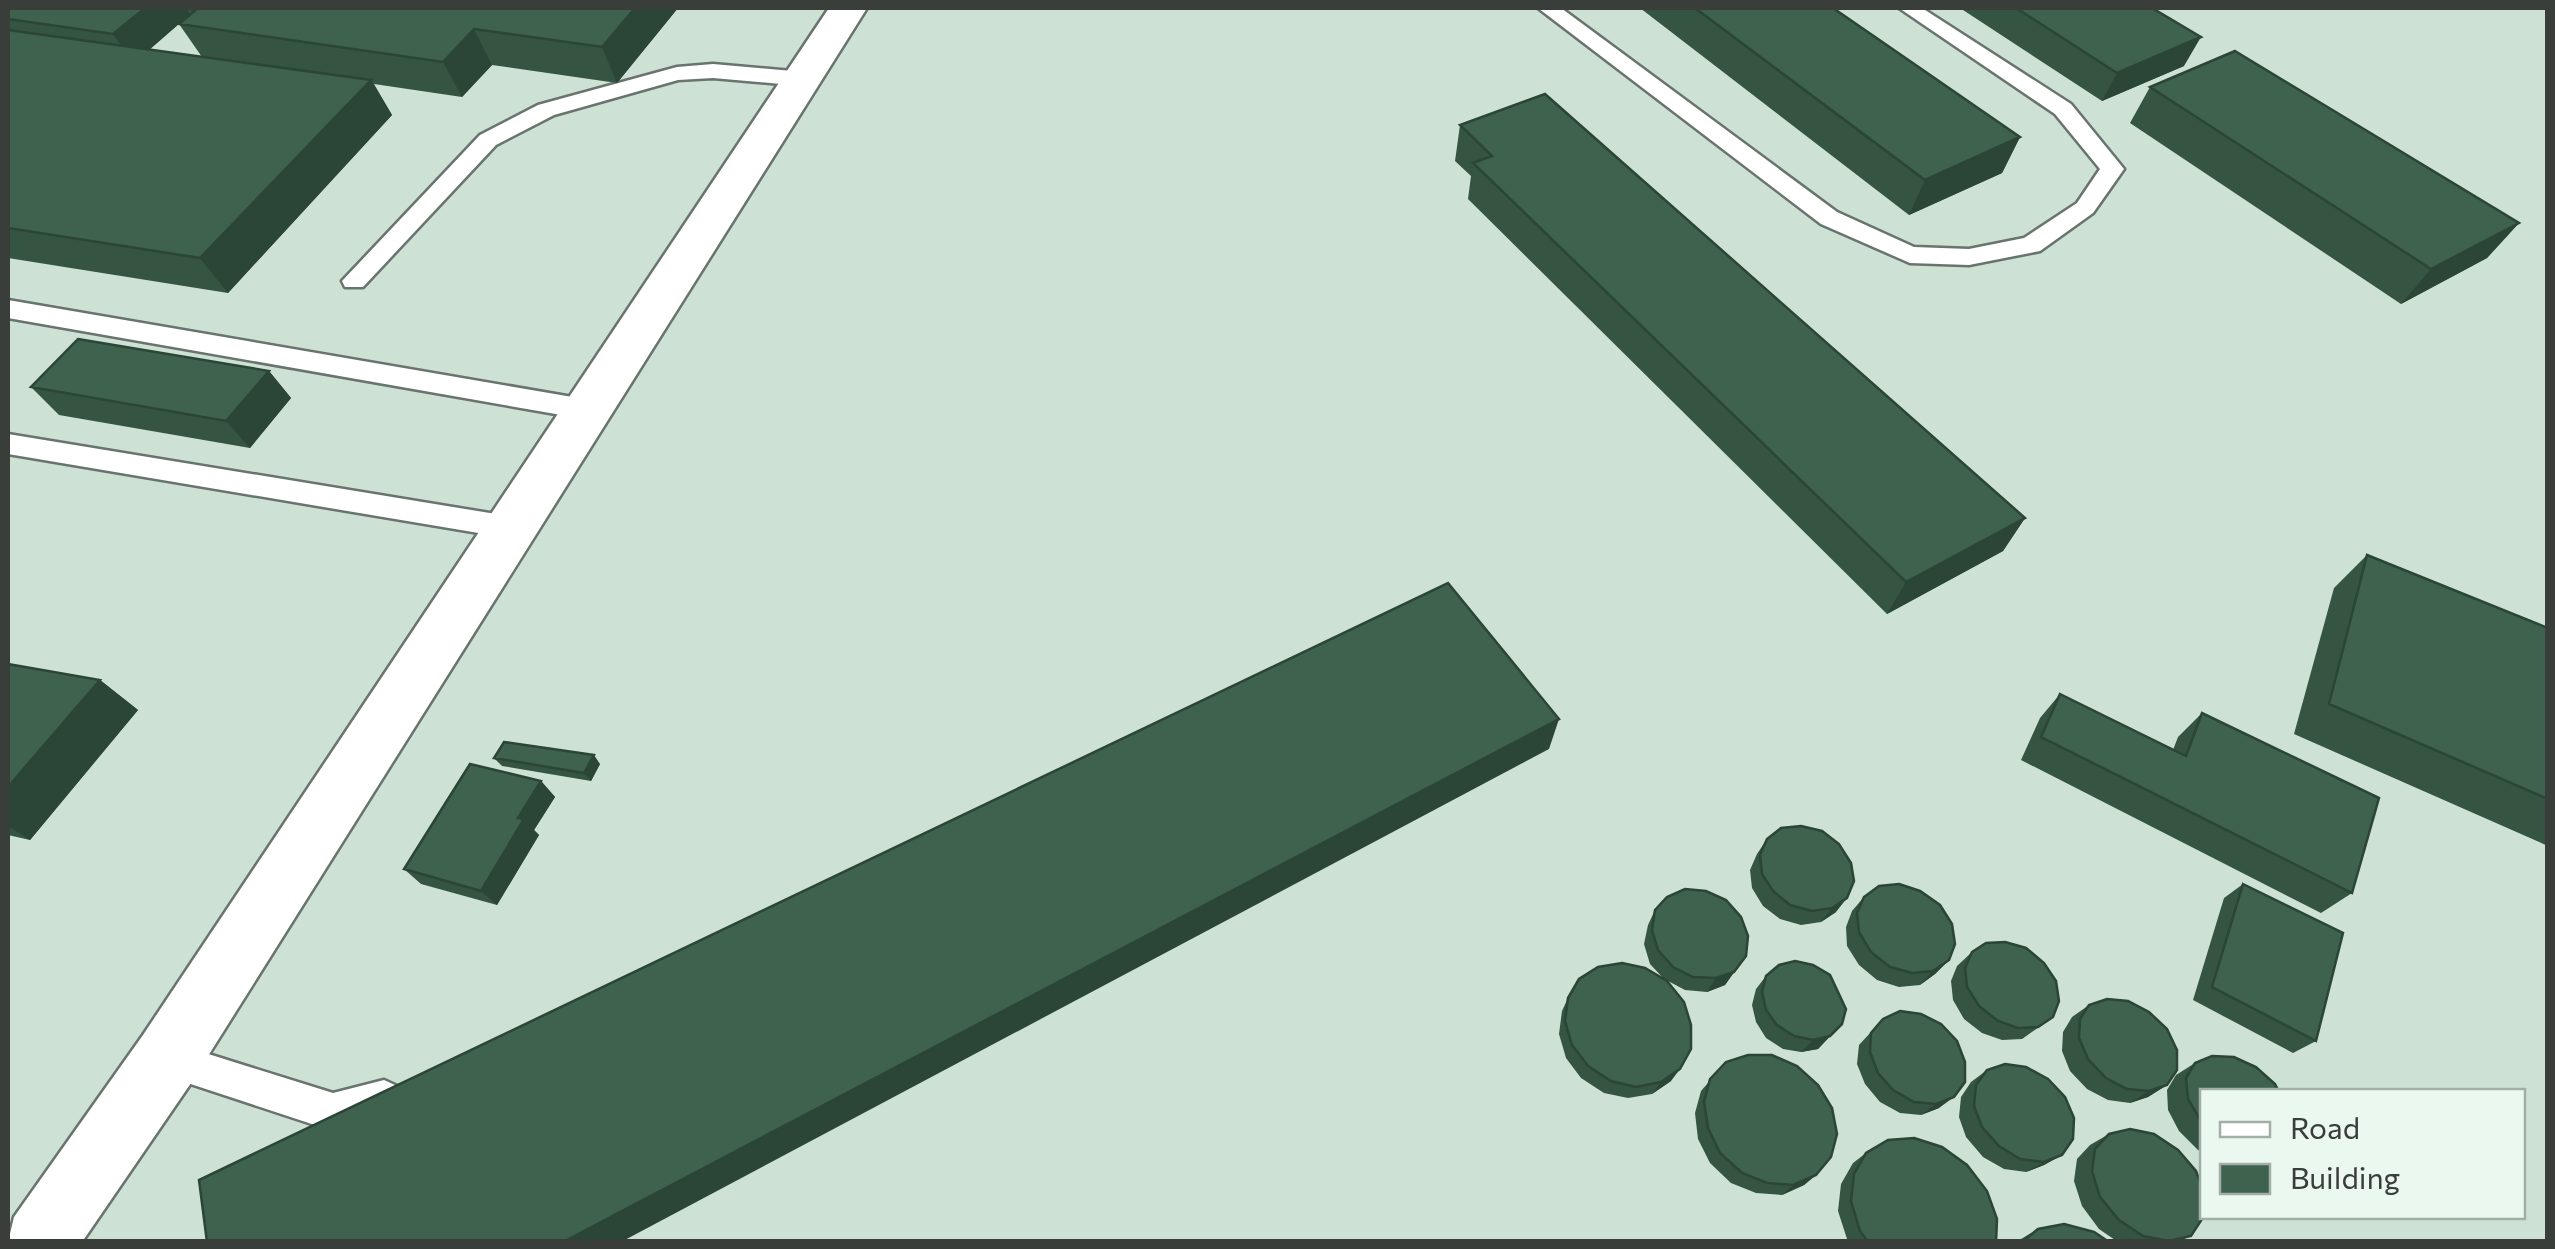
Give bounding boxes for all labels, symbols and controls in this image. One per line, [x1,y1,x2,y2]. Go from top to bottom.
legend [2200,1089,2525,1219]
text: Road [2290,1108,2360,1145]
text: Building [2290,1158,2400,1195]

